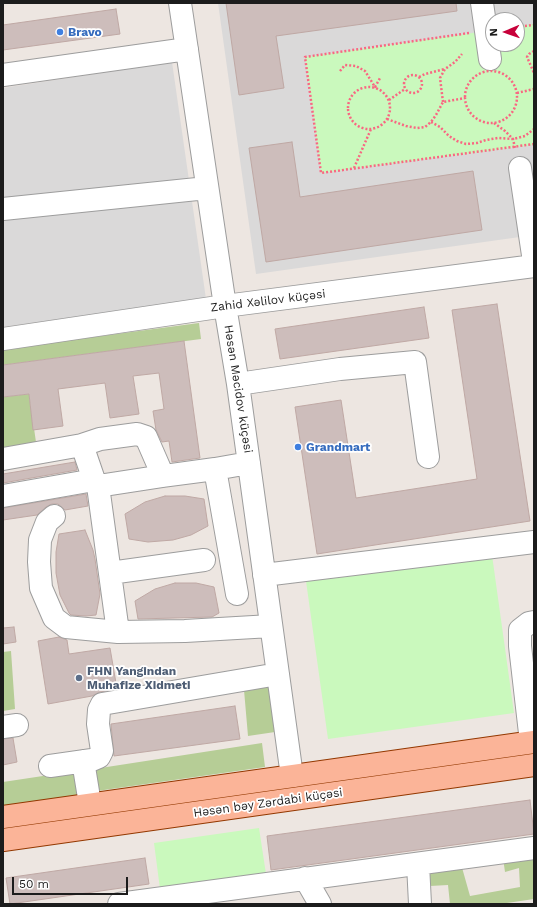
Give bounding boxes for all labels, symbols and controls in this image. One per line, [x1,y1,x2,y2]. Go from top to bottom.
north arrow [485,12,525,52]
place label: Bravo [68,25,102,39]
marker: Bravo [55,27,65,37]
text: N [487,28,500,37]
street label: Zahid Xəlilov küçəsi [210,287,326,315]
street label: Həsən Məcidov küçəsi [221,324,255,454]
place label: Grandmart [306,440,370,454]
marker: Grandmart [293,442,303,452]
place label: FHN Yangindan Muhafize Xidmeti [87,664,191,692]
marker: FHN Yangindan Muhafize Xidmeti [74,673,84,683]
street label: Həsən bəy Zərdabi küçəsi [193,785,343,821]
scale bar [14,869,130,895]
text: 50 m [19,877,49,891]

